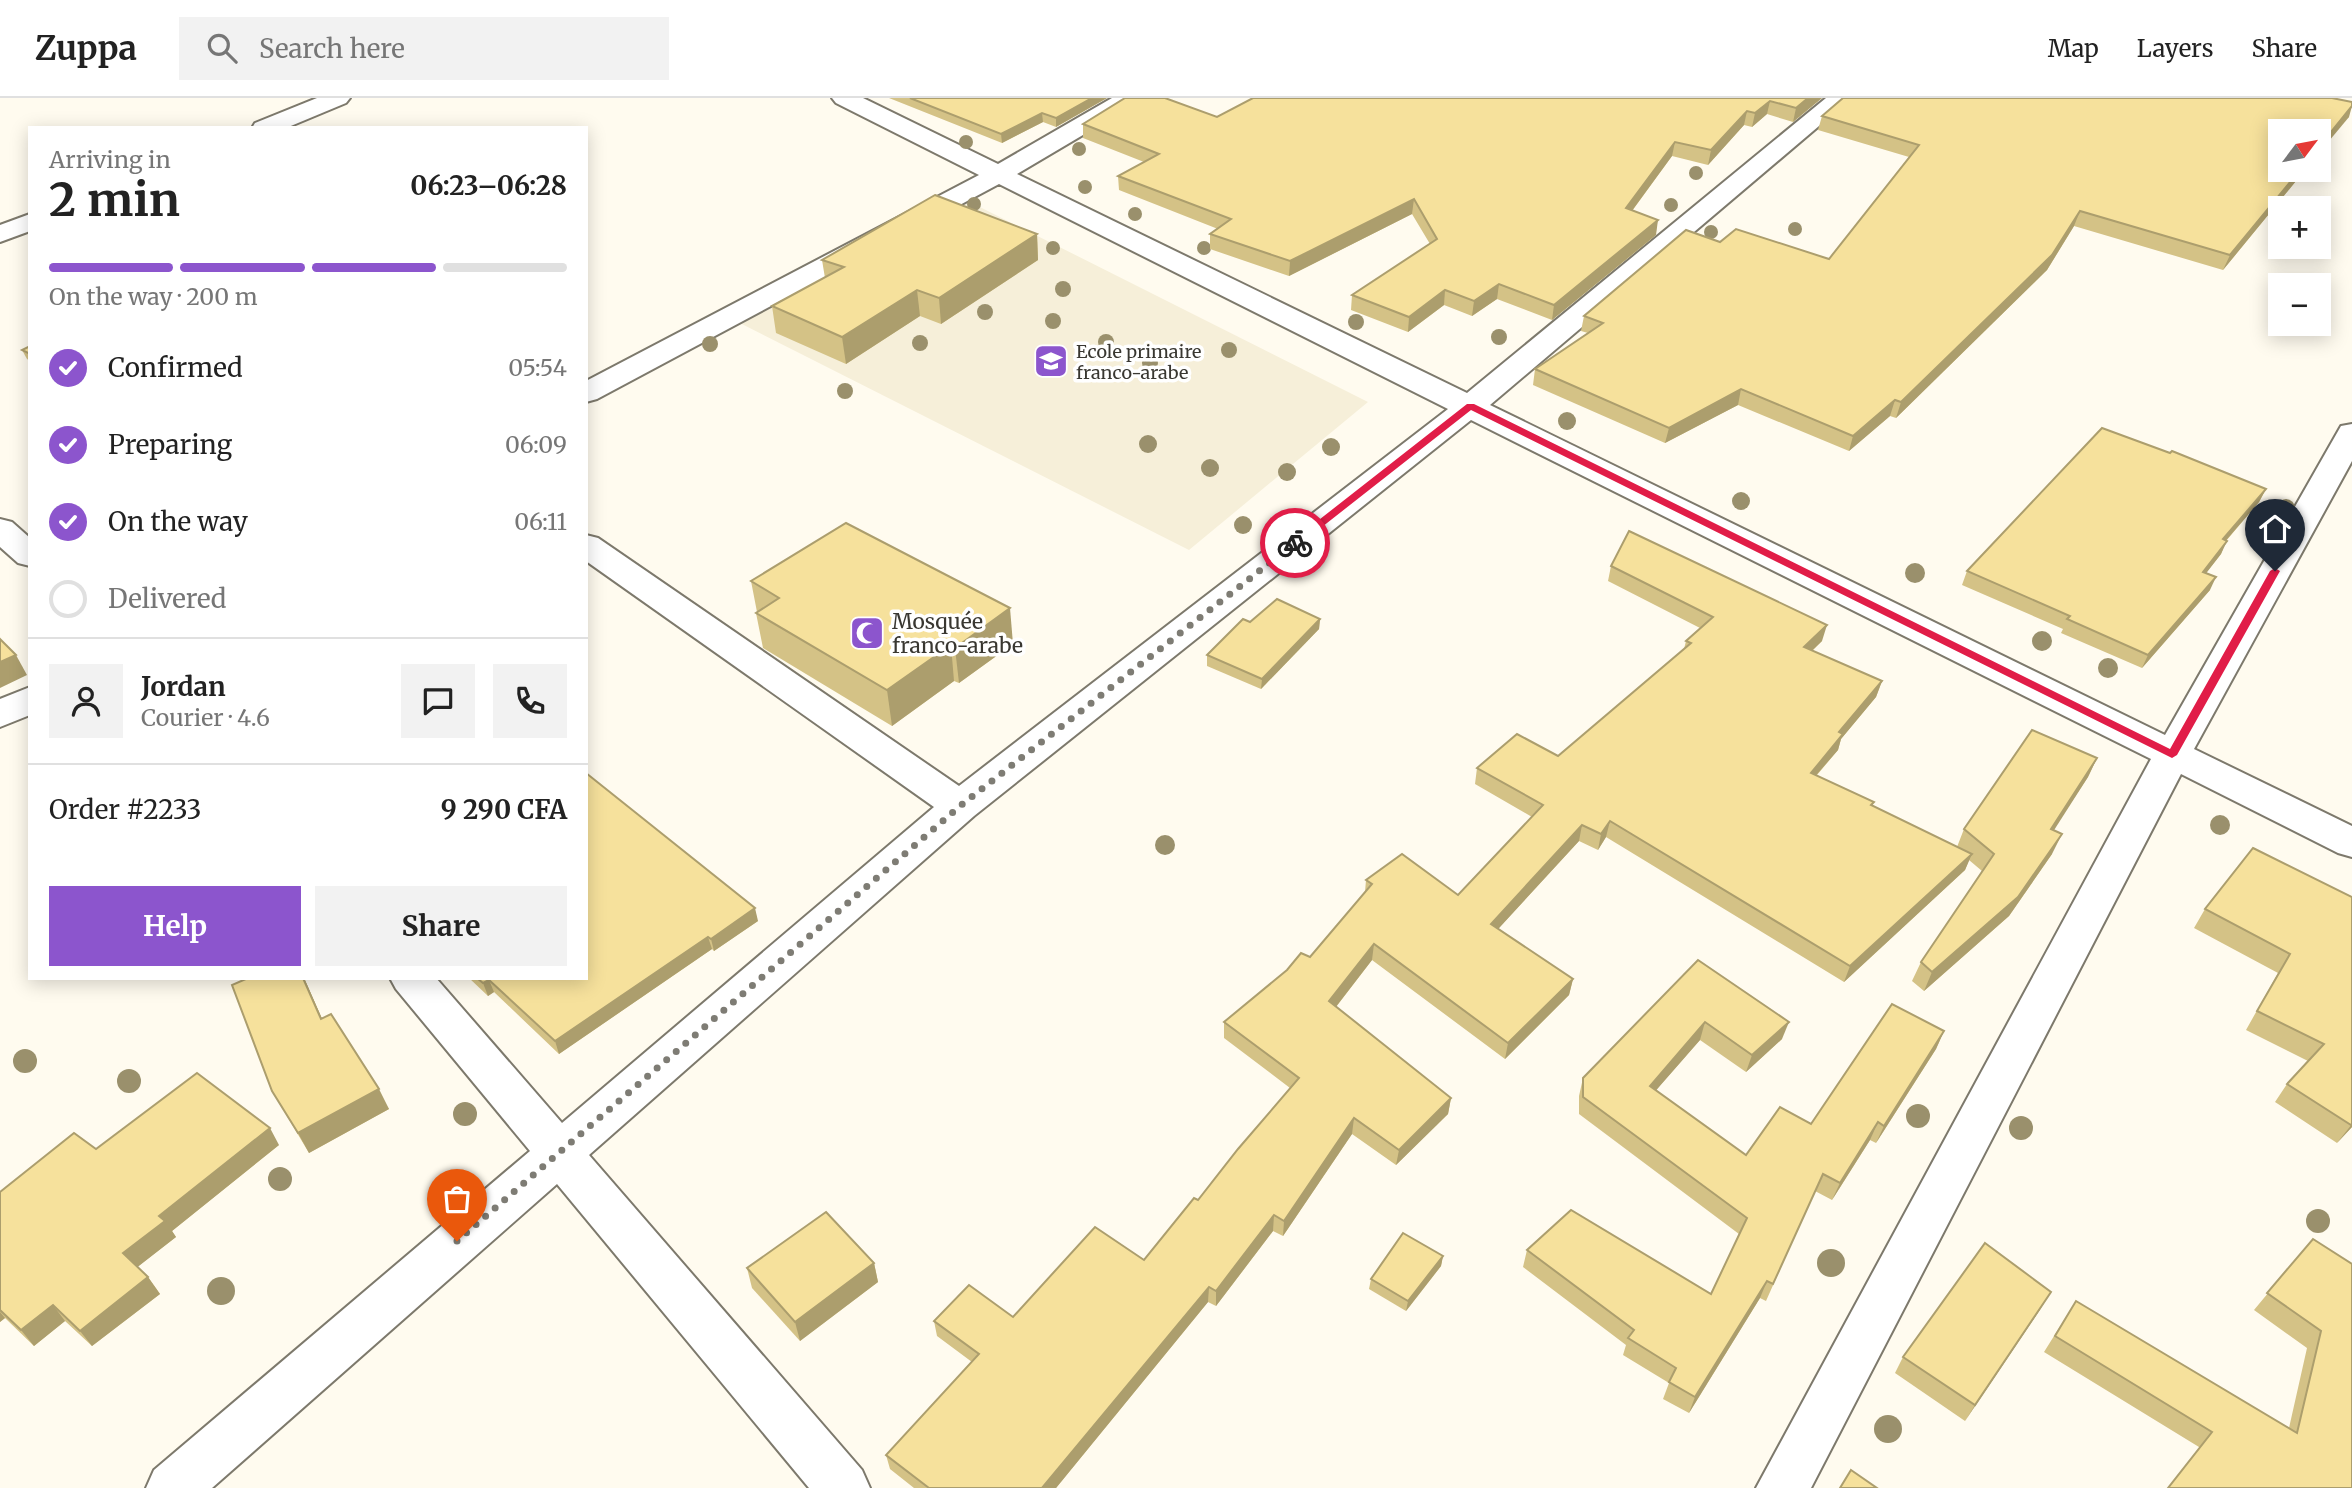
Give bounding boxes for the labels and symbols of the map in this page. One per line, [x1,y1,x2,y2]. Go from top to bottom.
north arrow [2268,119,2331,182]
place label: Ecole primaire franco-arabe [1076,340,1201,384]
school or university icon: Ecole primaire franco-arabe [1032,342,1070,380]
pin [2245,499,2305,571]
courier [1260,508,1330,578]
place label: Mosquée franco-arabe [892,608,1023,659]
mosque icon: Mosquée franco-arabe [848,614,886,652]
pin [427,1169,487,1241]

